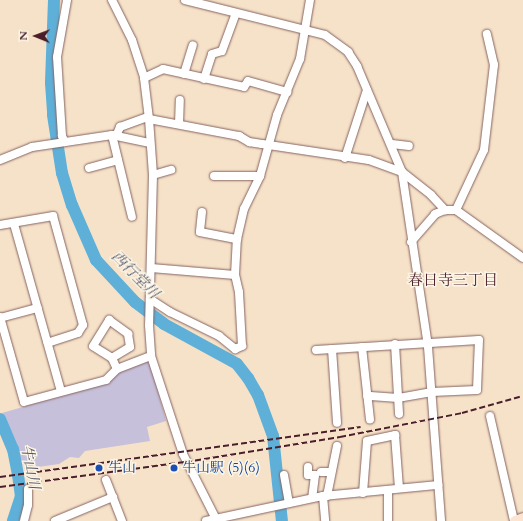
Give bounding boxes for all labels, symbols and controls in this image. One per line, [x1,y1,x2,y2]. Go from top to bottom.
north arrow [16,16,56,56]
text: N [16,31,31,41]
water label: 西行堂川 [107,247,163,303]
district label: 春日寺三丁目 [408,272,498,290]
water label: 牛山川 [17,443,43,491]
place label: 牛山 [108,460,136,476]
place label: 牛山駅 (5)(6) [182,460,260,476]
marker: 牛山 [93,462,105,474]
marker: 牛山駅 (5)(6) [169,463,179,473]

